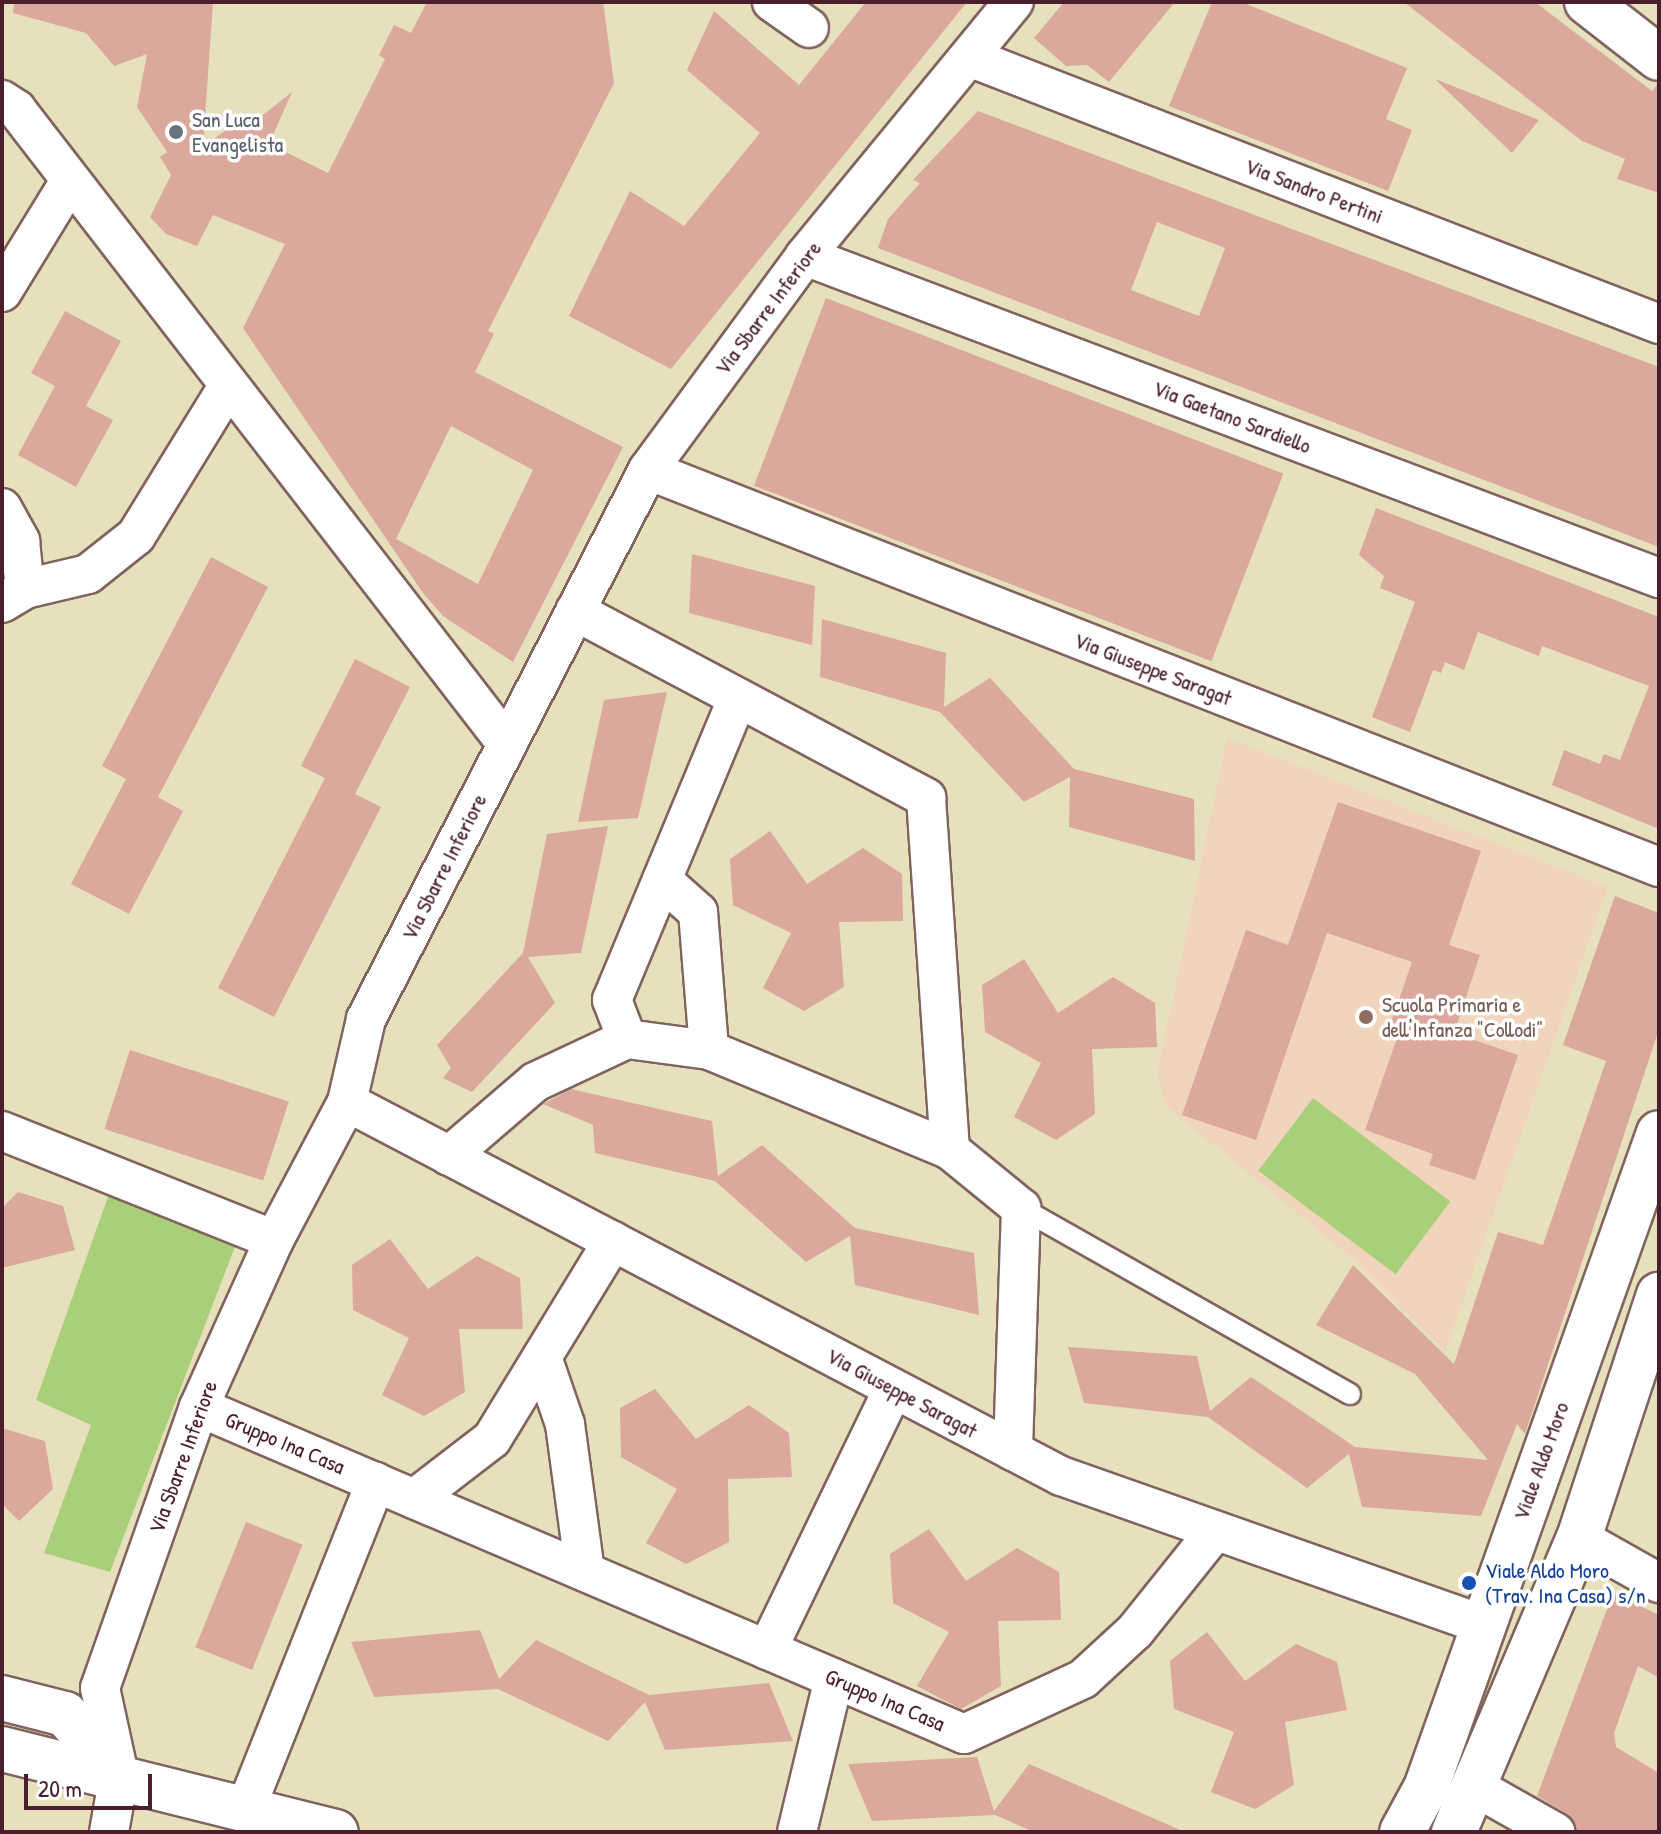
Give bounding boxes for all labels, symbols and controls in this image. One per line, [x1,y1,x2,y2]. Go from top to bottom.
place label: San Luca Evangelista [192,106,283,158]
marker: San Luca Evangelista [167,123,185,141]
street label: Via Sandro Pertini [1241,153,1387,229]
street label: Via Sbarre Inferiore [709,236,827,380]
street label: Via Gaetano Sardiello [1149,375,1315,459]
street label: Via Giuseppe Saragat [1070,627,1236,711]
street label: Via Sbarre Inferiore [396,789,492,945]
place label: Scuola Primaria e dell'Infanza "Collodi" [1382,991,1543,1042]
marker: Scuola Primaria e dell'Infanza "Collodi" [1357,1008,1375,1026]
street label: Via Giuseppe Saragat [822,1342,982,1444]
street label: Via Sbarre Inferiore [143,1377,223,1537]
street label: Viale Aldo Moro [1507,1398,1575,1524]
street label: Gruppo Ina Casa [221,1406,349,1480]
place label: Viale Aldo Moro (Trav. Ina Casa) s/n [1485,1557,1646,1608]
marker: Viale Aldo Moro (Trav. Ina Casa) s/n [1460,1574,1478,1592]
street label: Gruppo Ina Casa [821,1663,949,1737]
scale bar [28,1758,156,1808]
text: 20 m [38,1772,82,1804]

